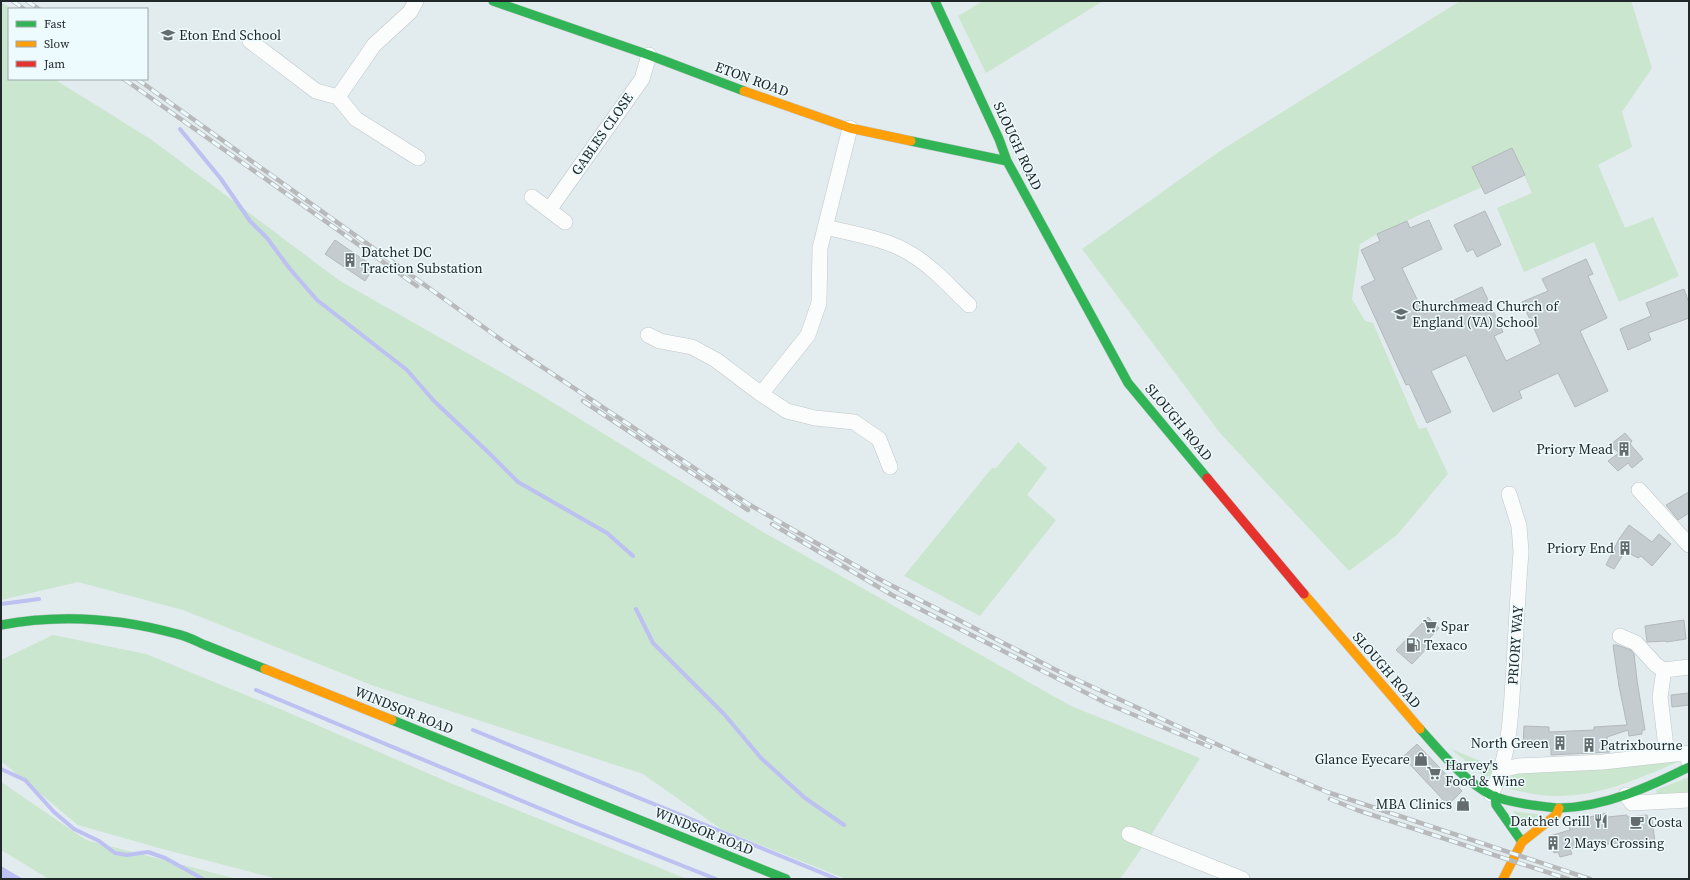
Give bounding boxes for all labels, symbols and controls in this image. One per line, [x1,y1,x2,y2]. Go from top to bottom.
legend [8,8,148,80]
text: Fast [44,16,66,32]
place label: Eton End School [179,25,281,45]
school or university icon: Eton End School [160,27,176,43]
text: Slow [44,36,70,52]
text: Jam [43,56,65,72]
street label: ETON ROAD [712,56,792,102]
street label: GABLES CLOSE [566,89,638,179]
street label: SLOUGH ROAD [989,99,1047,194]
place label: Datchet DC Traction Substation [361,242,483,278]
building icon: Datchet DC Traction Substation [342,252,358,268]
place label: Churchmead Church of England (VA) School [1412,296,1559,332]
school or university icon: Churchmead Church of England (VA) School [1393,306,1409,322]
street label: SLOUGH ROAD [1141,379,1217,465]
place label: Priory Mead [1536,439,1613,459]
building icon: Priory Mead [1616,441,1632,457]
place label: Priory End [1547,538,1614,558]
building icon: Priory End [1617,540,1633,556]
street label: PRIORY WAY [1502,604,1528,686]
place label: Spar [1441,616,1469,636]
supermarket icon: Spar [1422,618,1438,634]
street label: SLOUGH ROAD [1348,627,1426,713]
place label: Texaco [1424,635,1468,655]
fuel station icon: Texaco [1405,637,1421,653]
street label: WINDSOR ROAD [352,681,457,739]
place label: North Green [1471,733,1550,753]
building icon: North Green [1552,735,1568,751]
place label: Patrixbourne [1600,735,1683,755]
building icon: Patrixbourne [1581,737,1597,753]
place label: Glance Eyecare [1315,749,1410,769]
shop icon: Glance Eyecare [1413,751,1429,767]
place label: Harvey's Food & Wine [1445,755,1525,791]
supermarket icon: Harvey's Food & Wine [1426,765,1442,781]
place label: MBA Clinics [1376,794,1452,814]
shop icon: MBA Clinics [1455,796,1471,812]
street label: WINDSOR ROAD [652,802,757,860]
place label: Datchet Grill [1510,811,1590,831]
place label: Costa [1648,812,1683,832]
restaurant icon: Datchet Grill [1593,813,1609,829]
cafe icon: Costa [1629,814,1645,830]
place label: 2 Mays Crossing [1564,833,1664,853]
building icon: 2 Mays Crossing [1545,835,1561,851]

